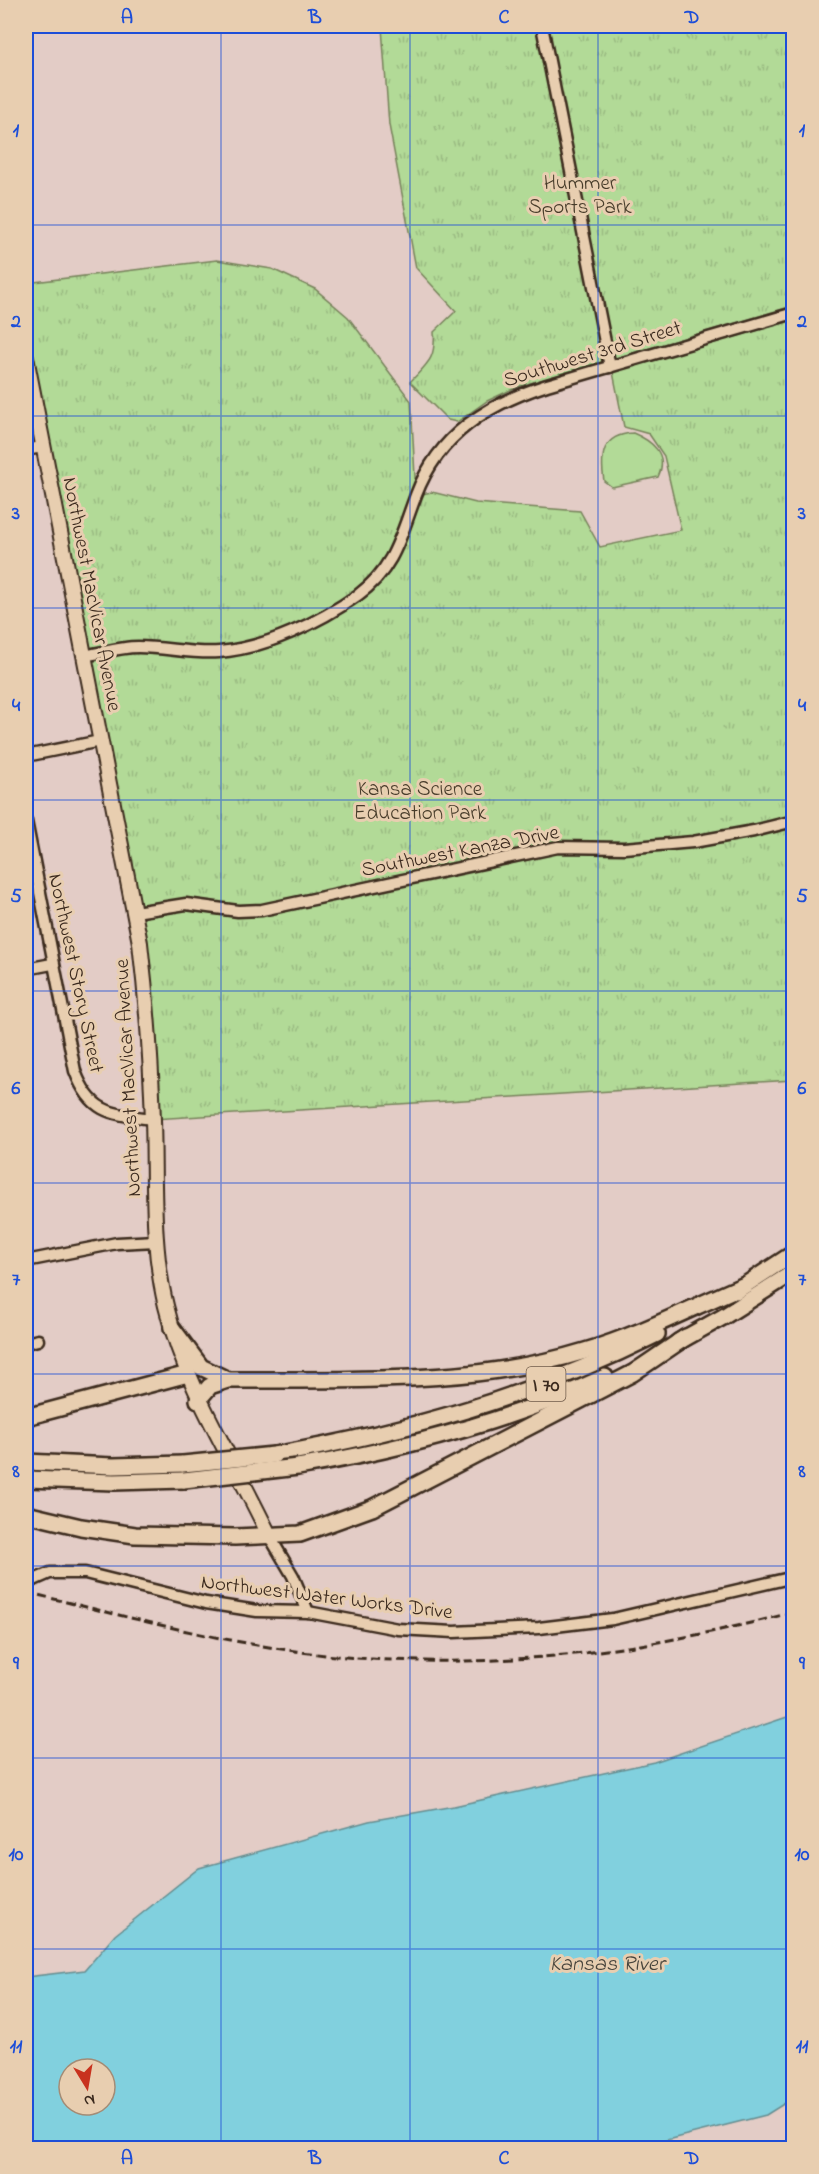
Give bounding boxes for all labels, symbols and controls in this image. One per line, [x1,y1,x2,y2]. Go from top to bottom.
text: A [121,4,133,33]
text: B [307,4,322,33]
text: C [499,4,510,33]
text: D [684,4,699,33]
text: 1 [13,117,20,146]
text: 1 [799,117,806,146]
park label: Hummer Sports Park [528,169,632,223]
text: 2 [10,308,21,337]
text: 2 [796,308,807,337]
street label: Southwest 3rd Street [500,314,685,396]
street label: Northwest MacVicar Avenue [54,475,129,715]
text: 3 [11,500,20,529]
text: 3 [797,500,806,529]
text: 4 [12,692,21,721]
text: 4 [798,692,807,721]
park label: Kansa Science Education Park [354,775,487,829]
street label: Southwest Kanza Drive [359,818,562,886]
street label: Northwest Story Street [37,871,111,1076]
text: 5 [10,883,22,912]
text: 5 [796,883,808,912]
street label: Northwest MacVicar Avenue [108,958,150,1198]
text: 6 [12,1075,21,1104]
text: 6 [798,1075,807,1104]
text: 7 [12,1266,21,1295]
text: 7 [798,1266,807,1295]
road number: I 70 [526,1367,566,1401]
text: 8 [11,1458,20,1487]
text: 8 [797,1458,806,1487]
street label: Northwest Water Works Drive [199,1568,455,1628]
text: 9 [12,1650,20,1679]
text: 9 [798,1650,806,1679]
text: 10 [9,1841,24,1870]
text: 10 [795,1841,810,1870]
water label: Kansas River [549,1949,668,1981]
text: 11 [10,2033,23,2062]
text: 11 [796,2033,809,2062]
north arrow [57,2057,117,2117]
text: N [82,2087,97,2113]
text: A [121,2145,133,2174]
text: B [307,2145,322,2174]
text: C [499,2145,510,2174]
text: D [684,2145,699,2174]

